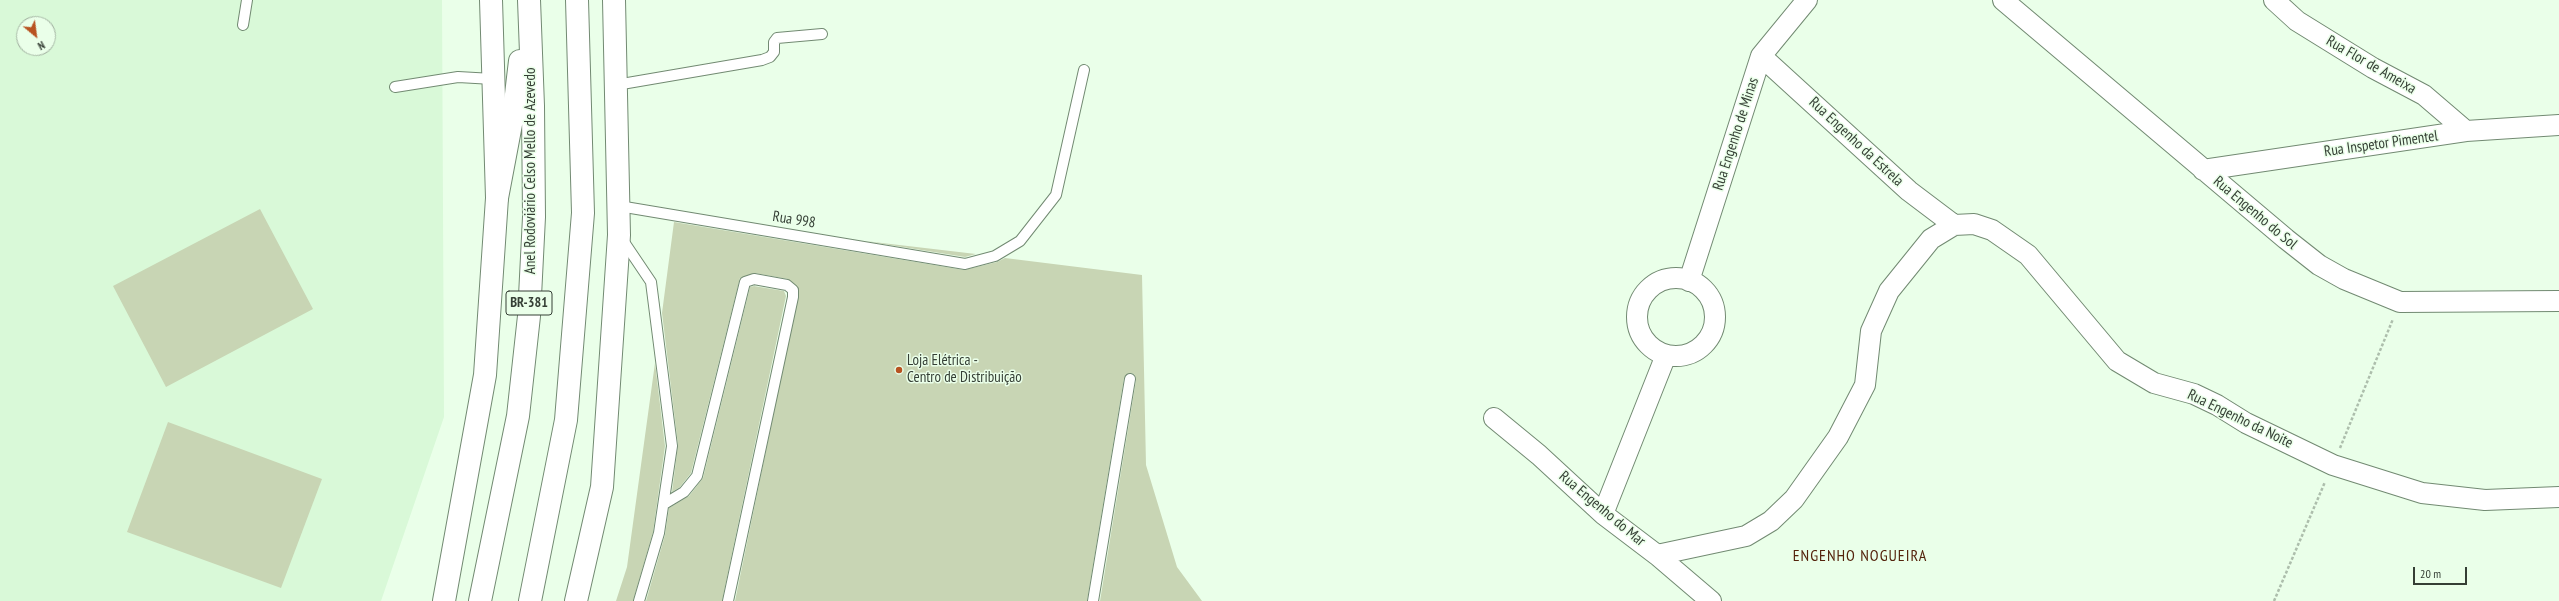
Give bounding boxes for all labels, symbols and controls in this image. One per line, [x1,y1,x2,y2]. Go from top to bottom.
north arrow [16,16,56,56]
street label: Rua Flor de Ameixa [2323,32,2419,98]
text: N [35,38,47,53]
street label: Anel Rodoviário Celso Mello de Azevedo [522,68,540,274]
street label: Rua Engenho de Minas [1709,75,1763,193]
street label: Rua Engenho da Estrela [1805,94,1907,190]
street label: Rua Inspetor Pimentel [2323,127,2439,161]
street label: Rua Engenho do Sol [2209,173,2301,253]
street label: Rua 998 [771,208,817,232]
road number: BR-381 [506,291,552,315]
place label: Loja Elétrica - Centro de Distribuição [907,352,1022,387]
marker: Loja Elétrica - Centro de Distribuição [894,365,904,375]
street label: Rua Engenho da Noite [2184,386,2296,452]
street label: Rua Engenho do Mar [1555,468,1649,550]
district label: ENGENHO NOGUEIRA [1793,546,1927,566]
scale bar [2415,559,2469,585]
text: 20 m [2420,566,2441,581]

